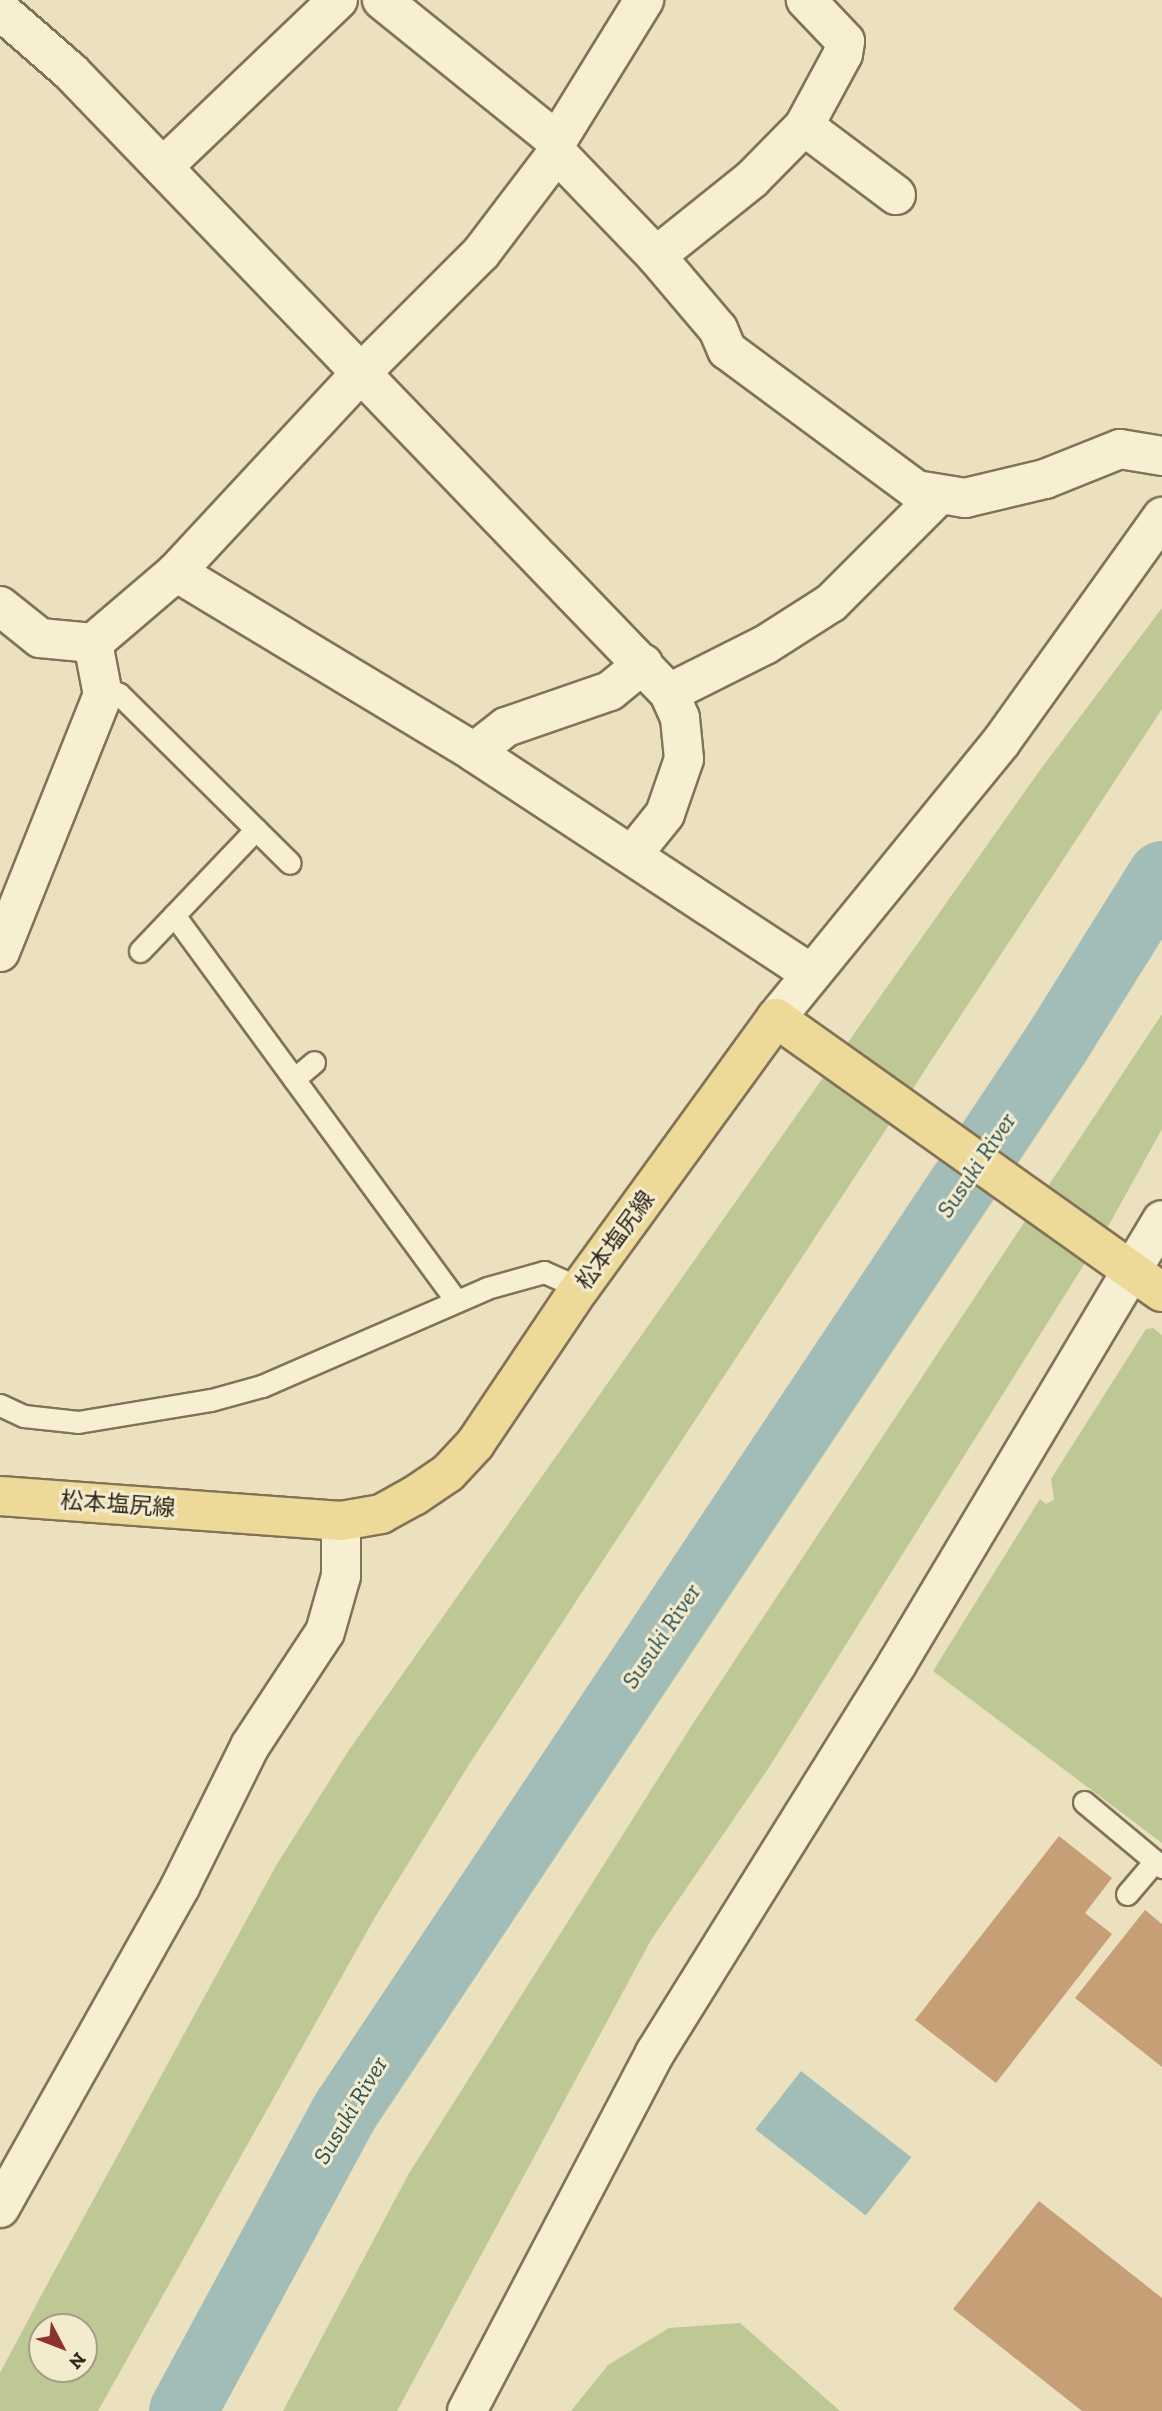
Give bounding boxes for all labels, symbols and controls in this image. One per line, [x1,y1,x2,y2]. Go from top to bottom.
water label: Susuki River [931,1107,1021,1223]
street label: 松本塩尻線 [570,1185,660,1295]
street label: 松本塩尻線 [60,1486,176,1522]
water label: Susuki River [616,1578,706,1694]
water label: Susuki River [307,2051,393,2169]
north arrow [28,2313,98,2383]
text: N [64,2348,91,2374]

